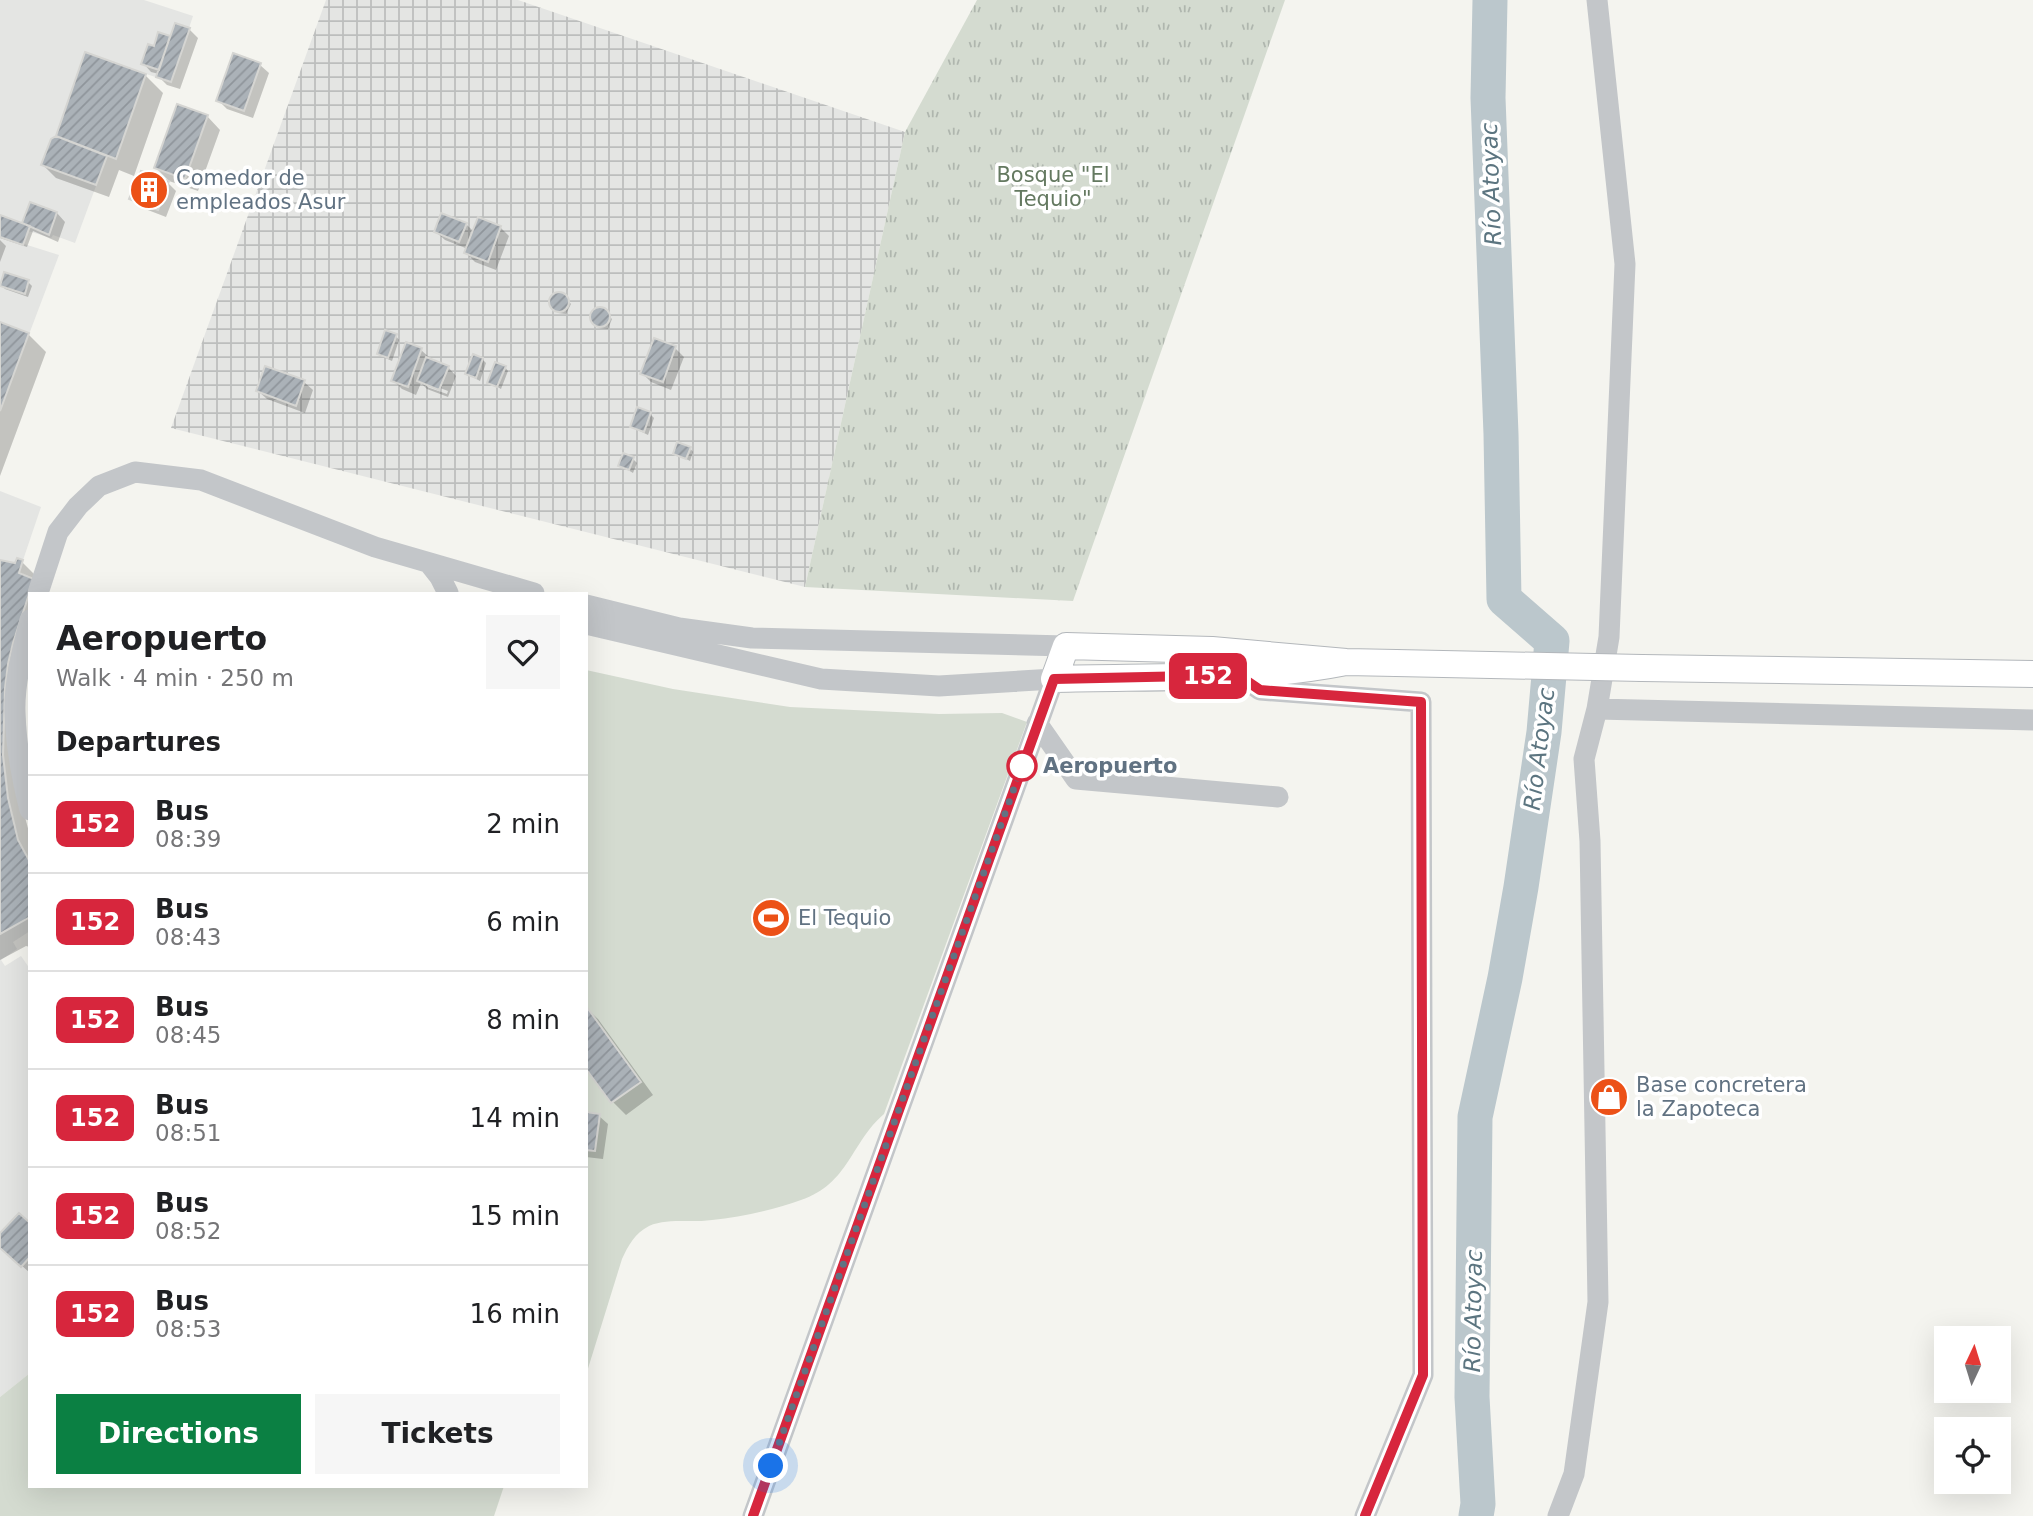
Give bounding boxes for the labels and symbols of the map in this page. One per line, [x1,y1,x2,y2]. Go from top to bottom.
water label: Río Atoyac [1476,122,1506,246]
park label: Bosque "El Tequio" [996,163,1110,211]
place label: Comedor de empleados Asur [176,166,346,214]
building icon: Comedor de empleados Asur [128,169,170,211]
line badge: 152 [1168,653,1248,699]
water label: Río Atoyac [1519,686,1559,812]
marker: Aeropuerto [1007,751,1037,781]
place label: Aeropuerto [1043,754,1177,778]
sports icon: El Tequio [750,897,792,939]
place label: El Tequio [798,906,891,930]
place label: Base concretera la Zapoteca [1636,1073,1807,1121]
shop icon: Base concretera la Zapoteca [1588,1076,1630,1118]
water label: Río Atoyac [1459,1249,1487,1373]
north arrow [1934,1326,2011,1404]
your location [753,1448,788,1483]

